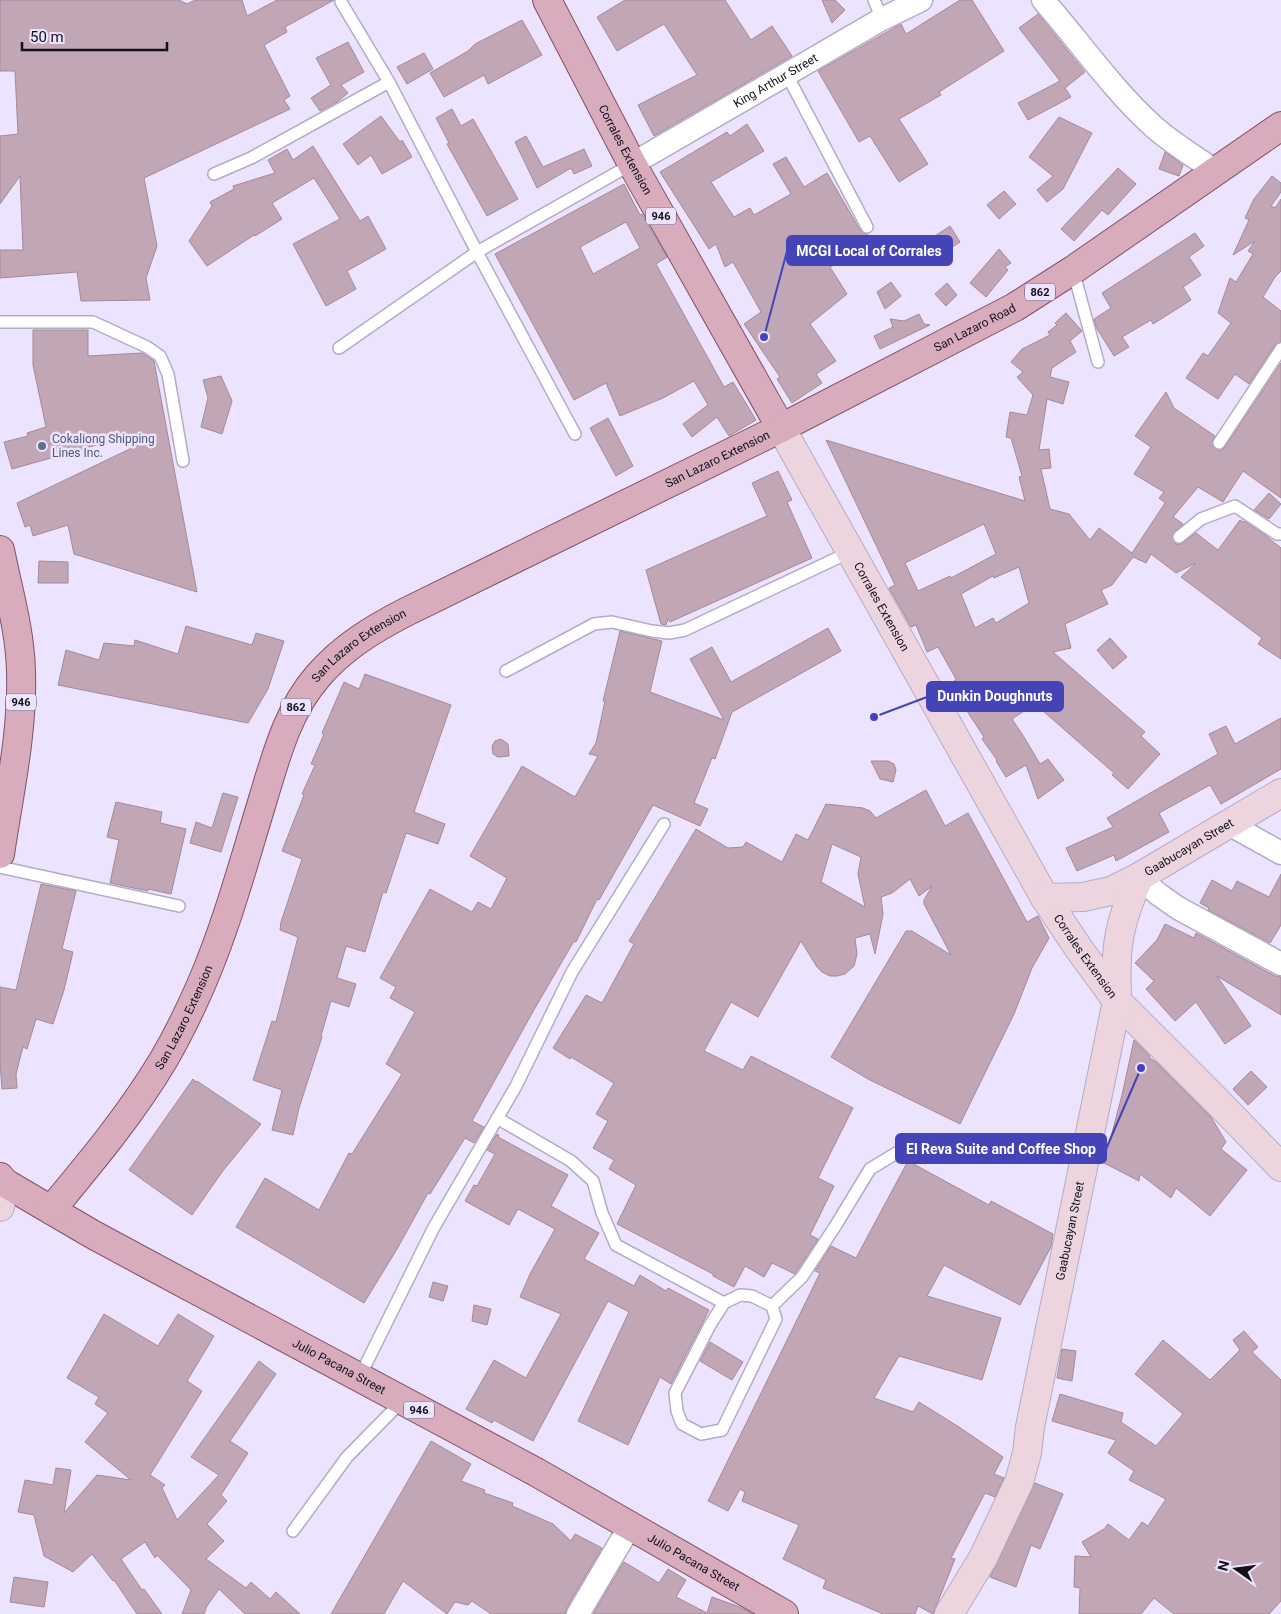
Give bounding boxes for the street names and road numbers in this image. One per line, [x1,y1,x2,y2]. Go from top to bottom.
street label: King Arthur Street [731,51,820,111]
street label: Corrales Extension [596,102,655,197]
road number: 946 [646,208,676,225]
road number: 862 [1025,284,1055,300]
street label: San Lazaro Road [932,301,1018,355]
street label: San Lazaro Extension [663,428,772,491]
street label: Corrales Extension [851,560,912,654]
street label: San Lazaro Extension [309,606,409,685]
road number: 946 [6,694,36,710]
road number: 862 [281,699,311,716]
street label: Gaabucayan Street [1142,816,1236,879]
street label: Corrales Extension [1051,912,1120,1001]
street label: San Lazaro Extension [152,963,216,1072]
street label: Gaabucayan Street [1053,1180,1087,1282]
street label: Julio Pacana Street [290,1336,388,1397]
road number: 946 [404,1402,434,1418]
street label: Julio Pacana Street [645,1530,742,1594]

